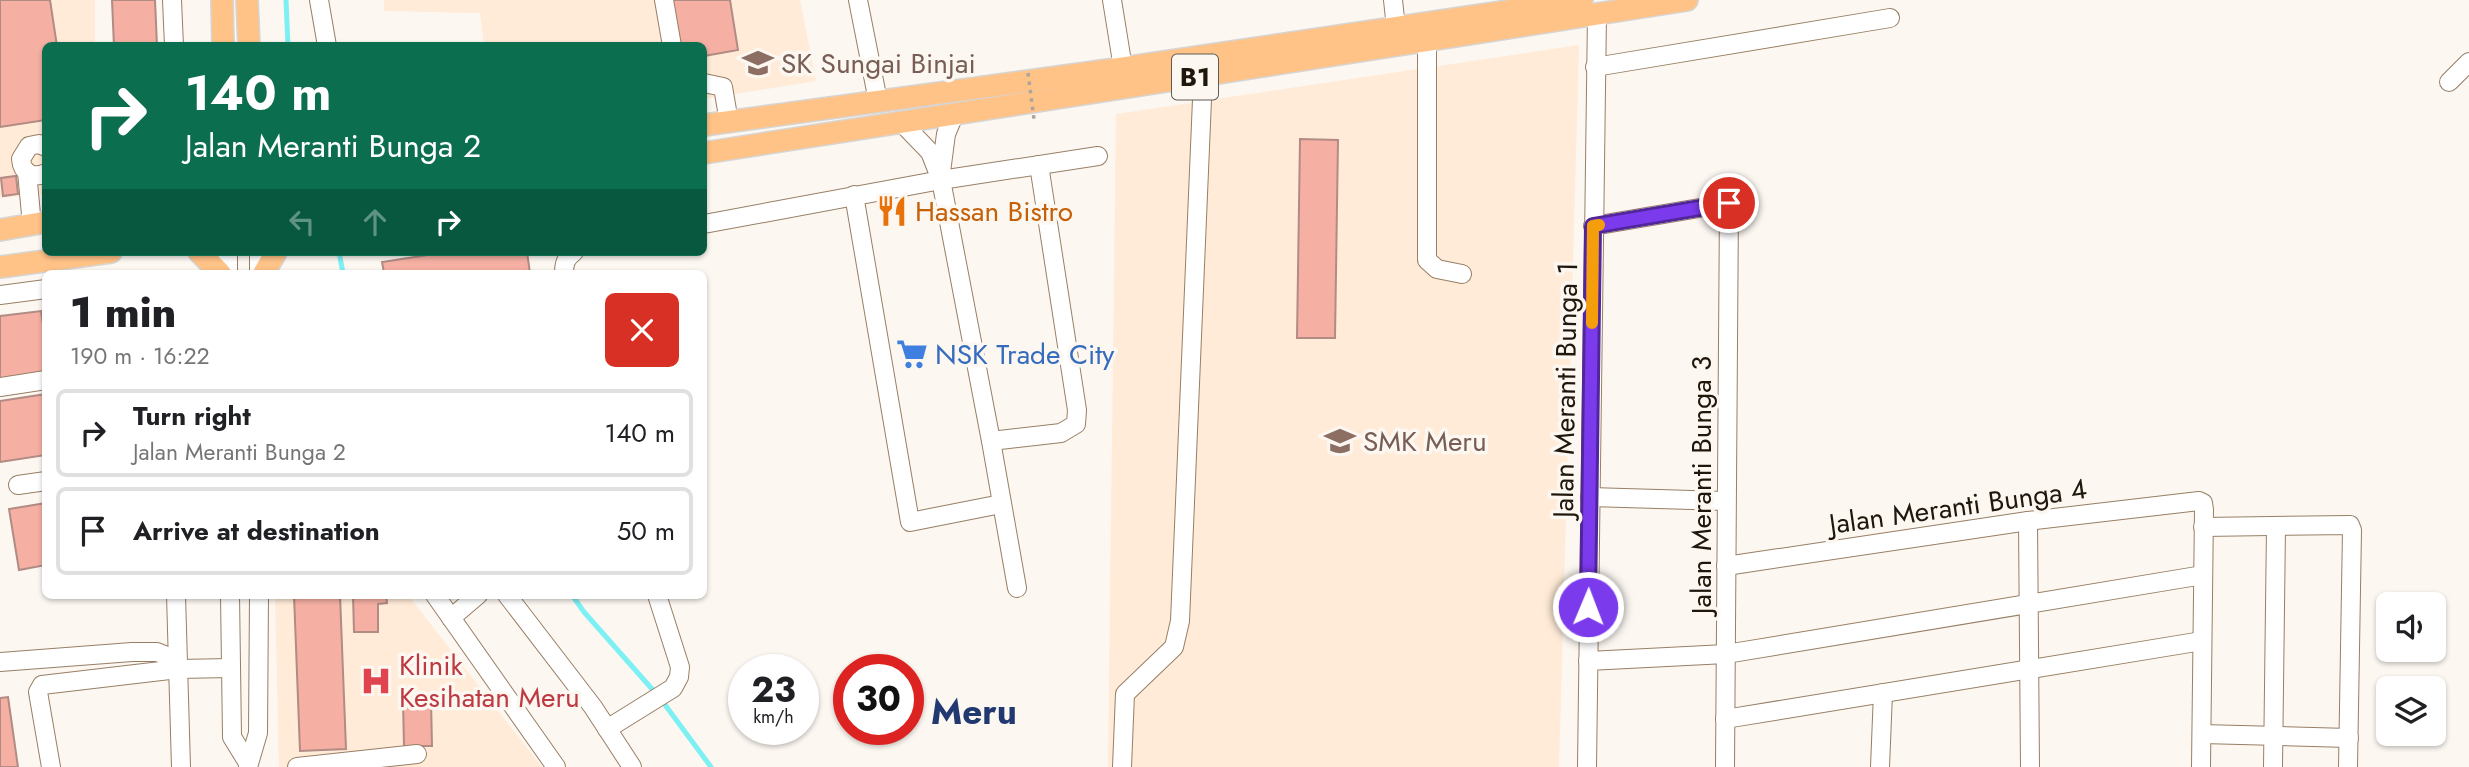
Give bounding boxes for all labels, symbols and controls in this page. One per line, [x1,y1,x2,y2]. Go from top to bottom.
place label: SK Sungai Binjai [781,43,976,84]
school or university icon: SK Sungai Binjai [741,46,775,80]
road number: B1 [1172,54,1218,100]
text: 140 m [185,58,331,128]
icon: right [70,70,161,161]
text: Jalan Meranti Bunga 2 [185,123,481,169]
pin [1699,173,1759,233]
icon: arrive [1710,184,1748,222]
place label: Hassan Bistro [915,191,1073,232]
restaurant icon: Hassan Bistro [875,194,909,228]
icon: left [283,203,321,241]
icon: ahead [356,203,394,241]
icon: right [429,203,467,241]
street label: Jalan Meranti Bunga 1 [1543,262,1588,522]
text: 1 min [70,282,176,343]
button: close [605,293,679,367]
place label: NSK Trade City [935,334,1115,375]
supermarket icon: NSK Trade City [895,337,929,371]
text: 190 m · 16:22 [70,339,210,373]
street label: Jalan Meranti Bunga 3 [1681,356,1722,618]
text: Turn right [133,397,251,435]
icon: right [74,414,112,452]
text: 140 m [604,414,675,452]
place label: SMK Meru [1363,421,1487,462]
school or university icon: SMK Meru [1323,424,1357,458]
text: Jalan Meranti Bunga 2 [133,435,346,469]
street label: Jalan Meranti Bunga 4 [1823,468,2089,545]
icon: arrive [74,512,112,550]
text: Arrive at destination [133,512,380,550]
text: 50 m [617,512,675,550]
position arrow [1551,570,1625,644]
map controls [2376,592,2446,746]
button: sound [2376,592,2446,662]
place label: Klinik Kesihatan Meru [399,645,580,718]
speed limit sign: 30 [833,654,924,745]
hospital icon: Klinik Kesihatan Meru [359,664,393,698]
text: 23 [751,665,796,715]
button: layers [2376,676,2446,746]
district label: Meru [931,687,1017,737]
text: km/h [753,704,794,730]

